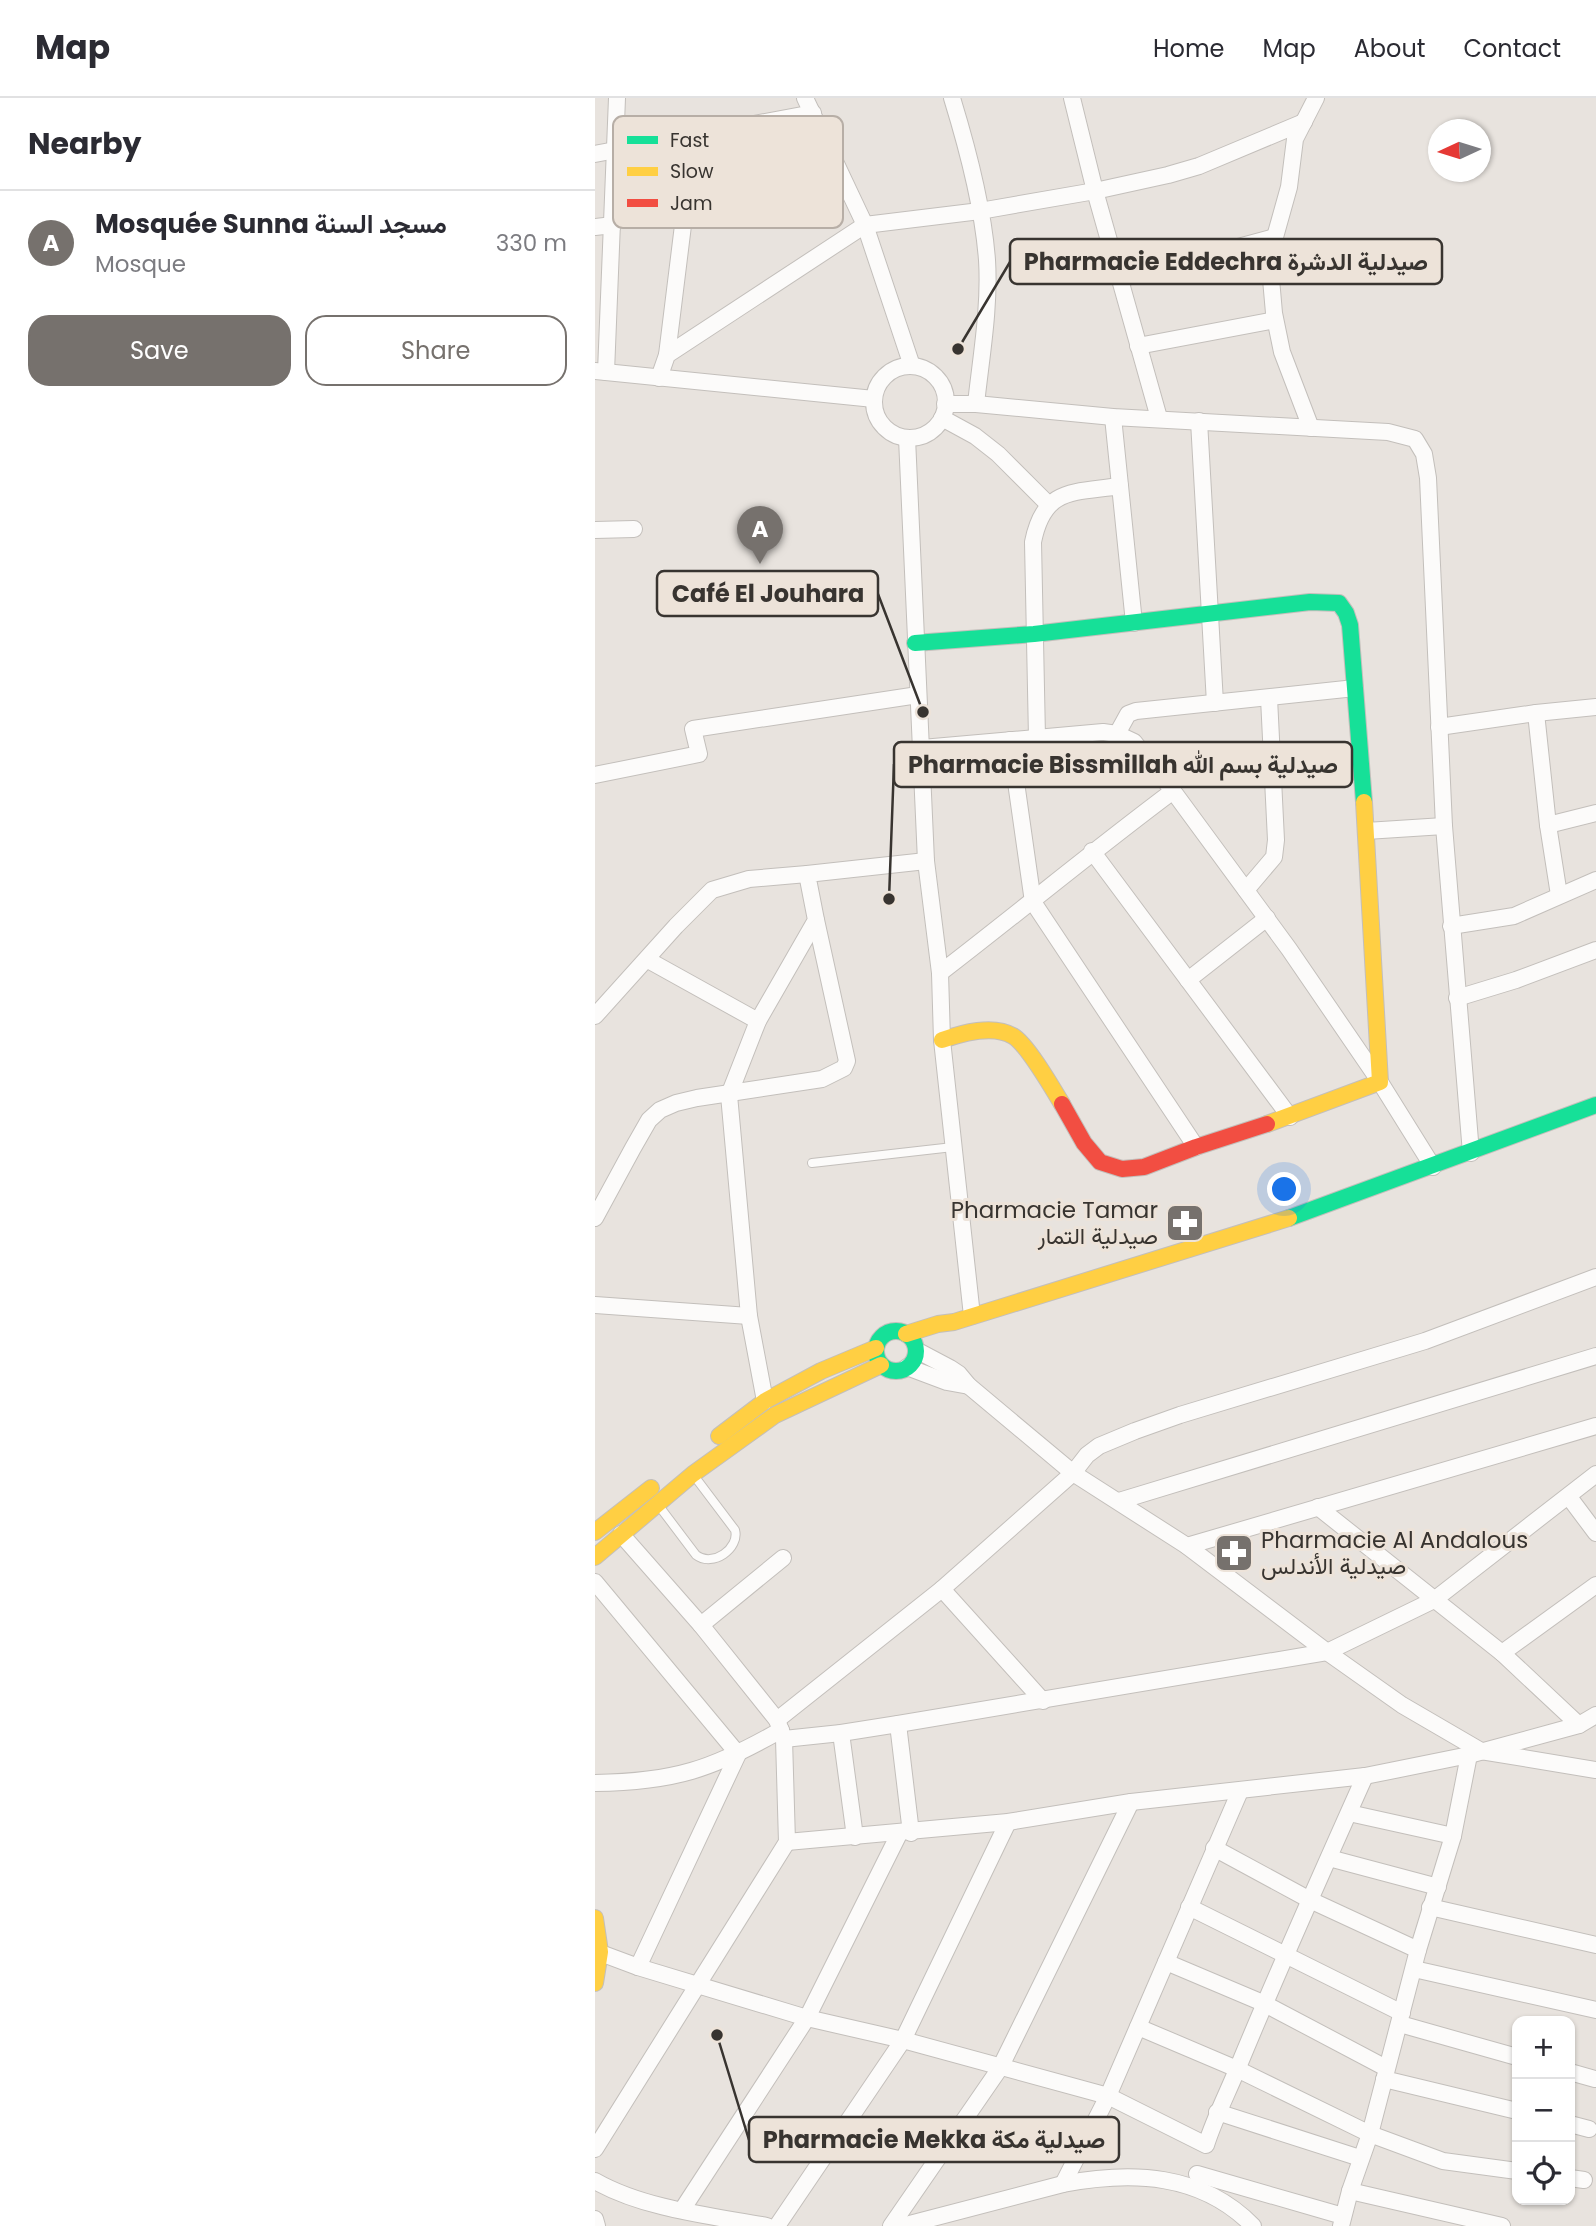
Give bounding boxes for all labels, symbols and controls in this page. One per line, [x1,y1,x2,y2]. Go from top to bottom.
text: Map [35,24,110,71]
text: Home [1153,32,1225,65]
text: Map [1263,32,1316,65]
text: About [1354,32,1425,65]
text: Contact [1463,32,1561,65]
legend [613,116,843,228]
north arrow [1428,119,1491,182]
text: Nearby [28,122,142,165]
text: Fast [670,127,709,154]
text: Slow [670,158,714,185]
text: Jam [670,190,712,217]
text: Mosquée Sunna مسجد السنة [95,206,447,242]
text: A [43,227,59,259]
text: 330 m [496,227,567,259]
callout: Pharmacie Eddechra صيدلية الدشرة [1010,239,1442,284]
text: Pharmacie Eddechra صيدلية الدشرة [1024,245,1428,278]
text: Mosque [95,248,186,280]
button: Save [28,315,291,386]
button: Share [305,315,567,386]
pin: A [737,506,783,564]
callout: Café El Jouhara [657,571,878,616]
text: Café El Jouhara [672,577,864,610]
callout: Pharmacie Bissmillah صيدلية بسم الله [894,742,1352,787]
text: Pharmacie Bissmillah صيدلية بسم الله [908,748,1338,781]
your location [1267,1172,1301,1206]
place label: Pharmacie Tamar صيدلية التمار [951,1194,1158,1252]
pharmacy icon: Pharmacie Tamar صيدلية التمار [1164,1202,1206,1244]
place label: Pharmacie Al Andalous صيدلية الأندلس [1261,1524,1528,1582]
pharmacy icon: Pharmacie Al Andalous صيدلية الأندلس [1213,1532,1255,1574]
map controls [1512,2016,1575,2205]
button: + [1512,2016,1575,2079]
button: − [1512,2079,1575,2142]
callout: Pharmacie Mekka صيدلية مكة [749,2117,1119,2162]
text: Pharmacie Mekka صيدلية مكة [763,2123,1105,2156]
button: locate [1512,2142,1575,2205]

